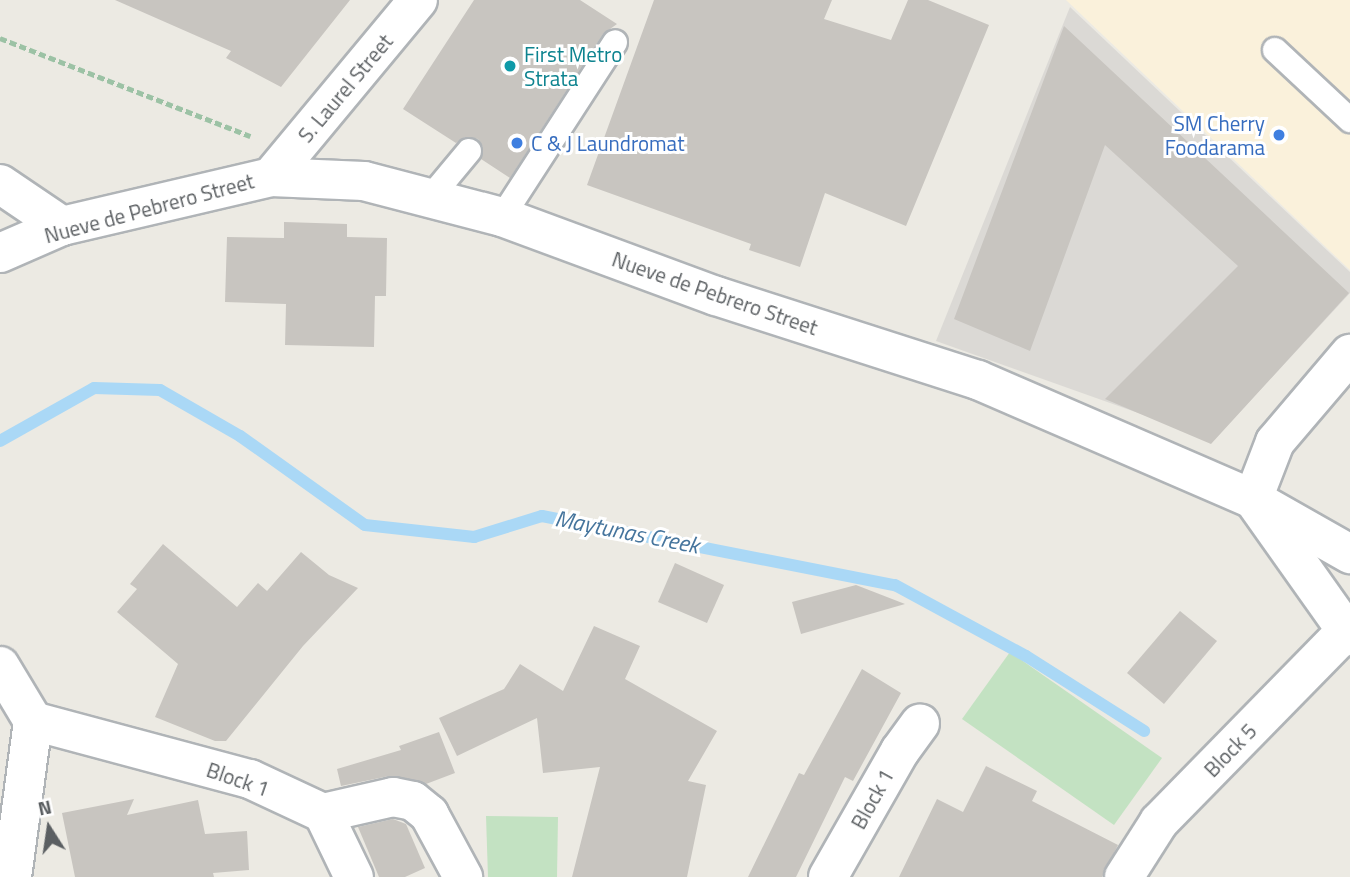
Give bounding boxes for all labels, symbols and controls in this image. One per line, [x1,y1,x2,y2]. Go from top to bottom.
street label: S. Laurel Street [292,29,398,147]
place label: First Metro Strata [524,41,622,91]
marker: First Metro Strata [502,58,518,74]
place label: SM Cherry Foodarama [1165,110,1265,160]
marker: SM Cherry Foodarama [1271,127,1287,143]
place label: C & J Laundromat [531,130,685,156]
marker: C & J Laundromat [509,135,525,151]
street label: Nueve de Pebrero Street [41,168,257,248]
street label: Nueve de Pebrero Street [609,246,821,340]
water label: Maytunas Creek [552,504,702,560]
street label: Block 5 [1199,718,1261,782]
street label: Block 1 [203,757,273,801]
street label: Block 1 [845,765,899,833]
text: N [35,791,54,823]
north arrow [14,793,84,863]

